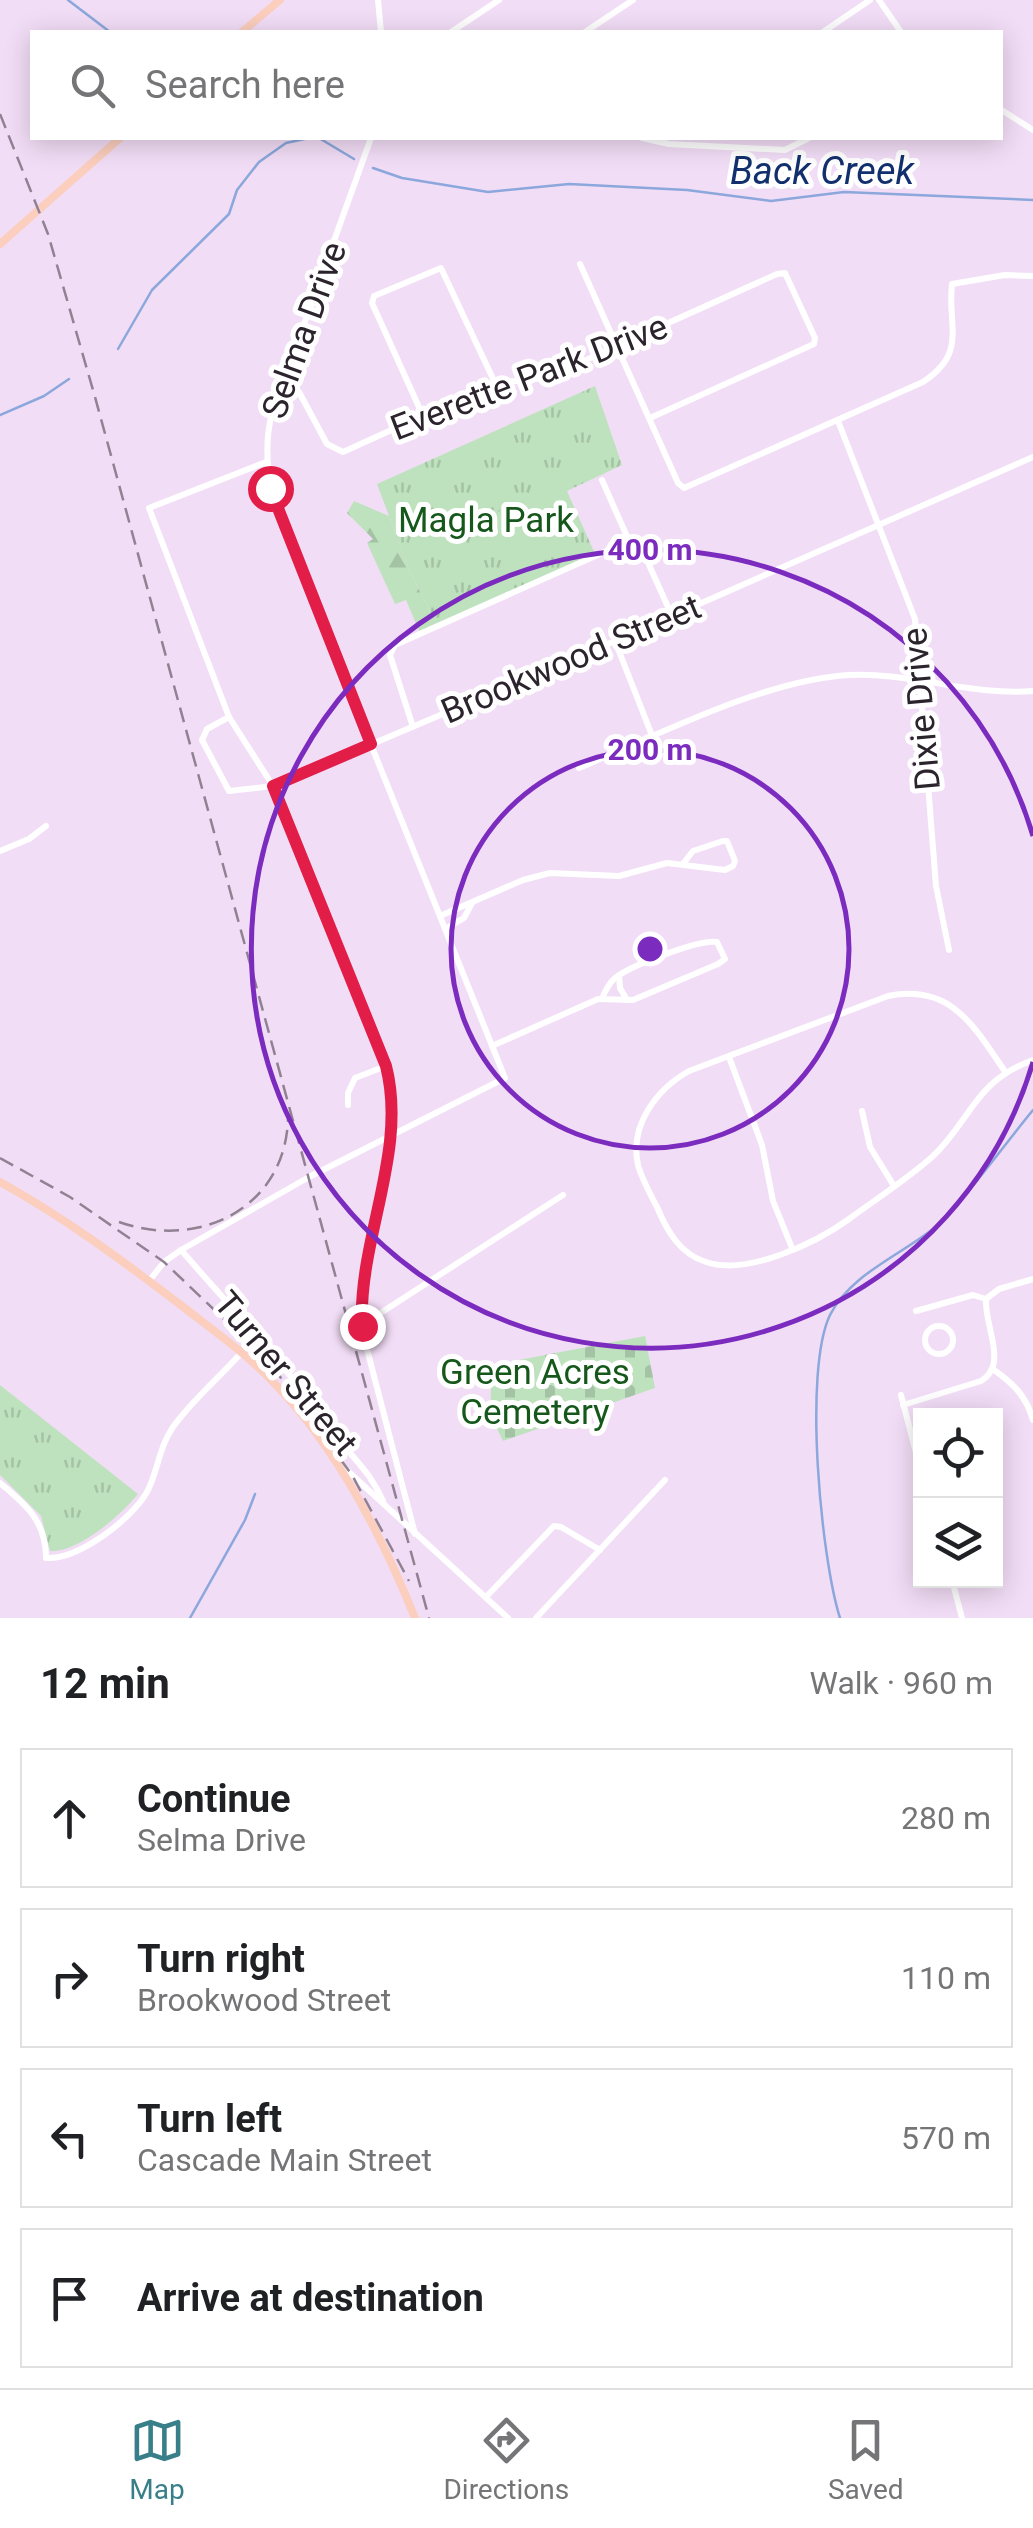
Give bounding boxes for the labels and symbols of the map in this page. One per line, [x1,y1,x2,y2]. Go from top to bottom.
water label: Back Creek [730,149,915,193]
street label: Selma Drive [254,236,355,424]
street label: Everette Park Drive [385,306,673,449]
route start [248,466,294,512]
park label: Magla Park [398,500,574,541]
text: 400 m [607,532,693,567]
street label: Brookwood Street [435,586,707,733]
street label: Dixie Drive [894,626,949,792]
text: 200 m [607,732,693,767]
centre of rings [632,931,668,967]
street label: Turner Street [205,1283,366,1464]
route end [340,1304,386,1350]
park label: Green Acres Cemetery [440,1352,630,1433]

